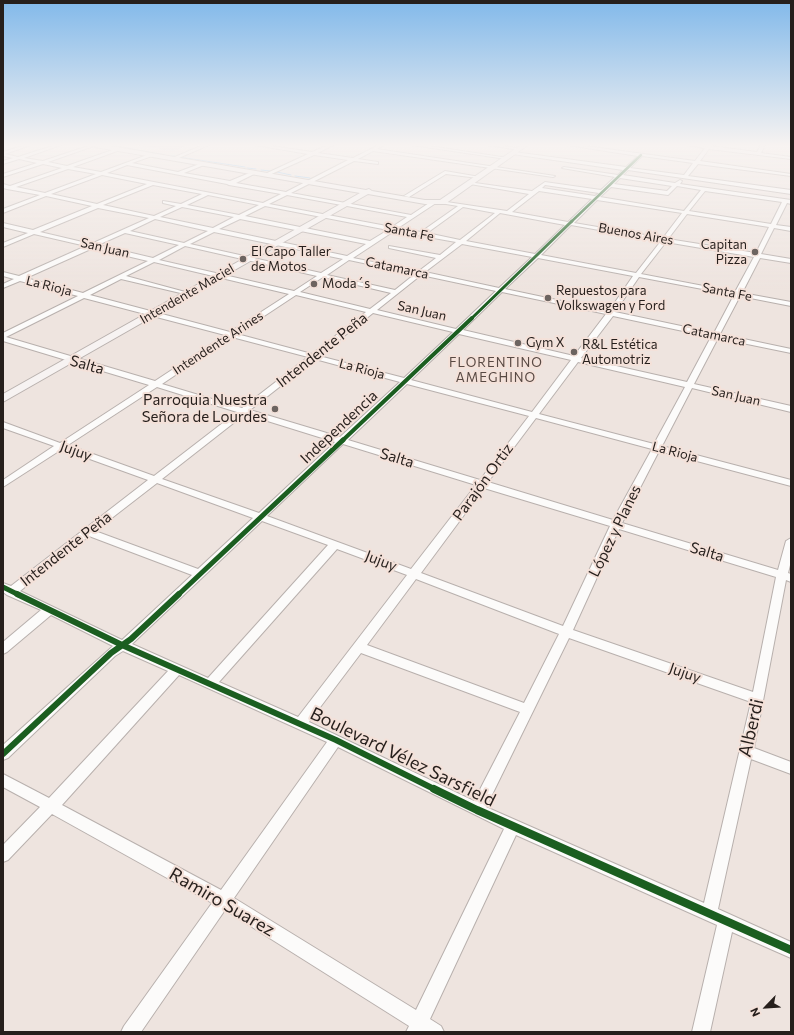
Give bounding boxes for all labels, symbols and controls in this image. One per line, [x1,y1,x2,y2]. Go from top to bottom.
street label: Santa Fe [383,220,435,244]
street label: Buenos Aires [597,220,675,248]
street label: San Juan [79,235,131,261]
place label: Capitan Pizza [701,237,747,268]
place label: El Capo Taller de Motos [251,244,331,275]
marker: Capitan Pizza [750,247,760,257]
marker: El Capo Taller de Motos [238,254,248,264]
street label: Catamarca [364,254,430,282]
street label: Intendente Maciel [137,261,237,327]
street label: La Rioja [24,273,74,299]
place label: Moda´s [322,276,370,292]
marker: Moda´s [309,279,319,289]
street label: Santa Fe [701,280,753,304]
place label: Repuestos para Volkswagen y Ford [556,283,665,314]
marker: Repuestos para Volkswagen y Ford [543,293,553,303]
street label: San Juan [396,298,448,324]
street label: Intendente Arines [170,308,266,378]
street label: Intendente Peña [273,309,371,391]
street label: Catamarca [681,321,747,349]
place label: Gym X [526,335,565,351]
place label: R&L Estética Automotriz [582,337,658,368]
marker: Gym X [513,338,523,348]
marker: R&L Estética Automotriz [569,347,579,357]
street label: Salta [68,352,106,378]
street label: La Rioja [337,355,387,383]
district label: FLORENTINO AMEGHINO [449,355,543,386]
street label: San Juan [710,383,762,409]
street label: Independencia [297,387,381,467]
place label: Parroquia Nuestra Señora de Lourdes [142,391,267,426]
marker: Parroquia Nuestra Señora de Lourdes [270,404,280,414]
street label: Jujuy [58,437,94,465]
street label: La Rioja [650,438,700,466]
street label: Parajón Ortiz [449,440,517,524]
street label: Salta [378,444,416,472]
street label: López y Planes [585,482,645,580]
street label: Intendente Peña [17,508,115,590]
street label: Salta [688,538,726,566]
street label: Jujuy [363,547,399,575]
street label: Jujuy [667,659,703,687]
street label: Alberdi [734,697,768,759]
street label: Boulevard Vélez Sarsfield [307,703,499,811]
street label: Ramiro Suarez [165,863,279,941]
north arrow [746,987,786,1027]
text: N [747,1006,762,1019]

